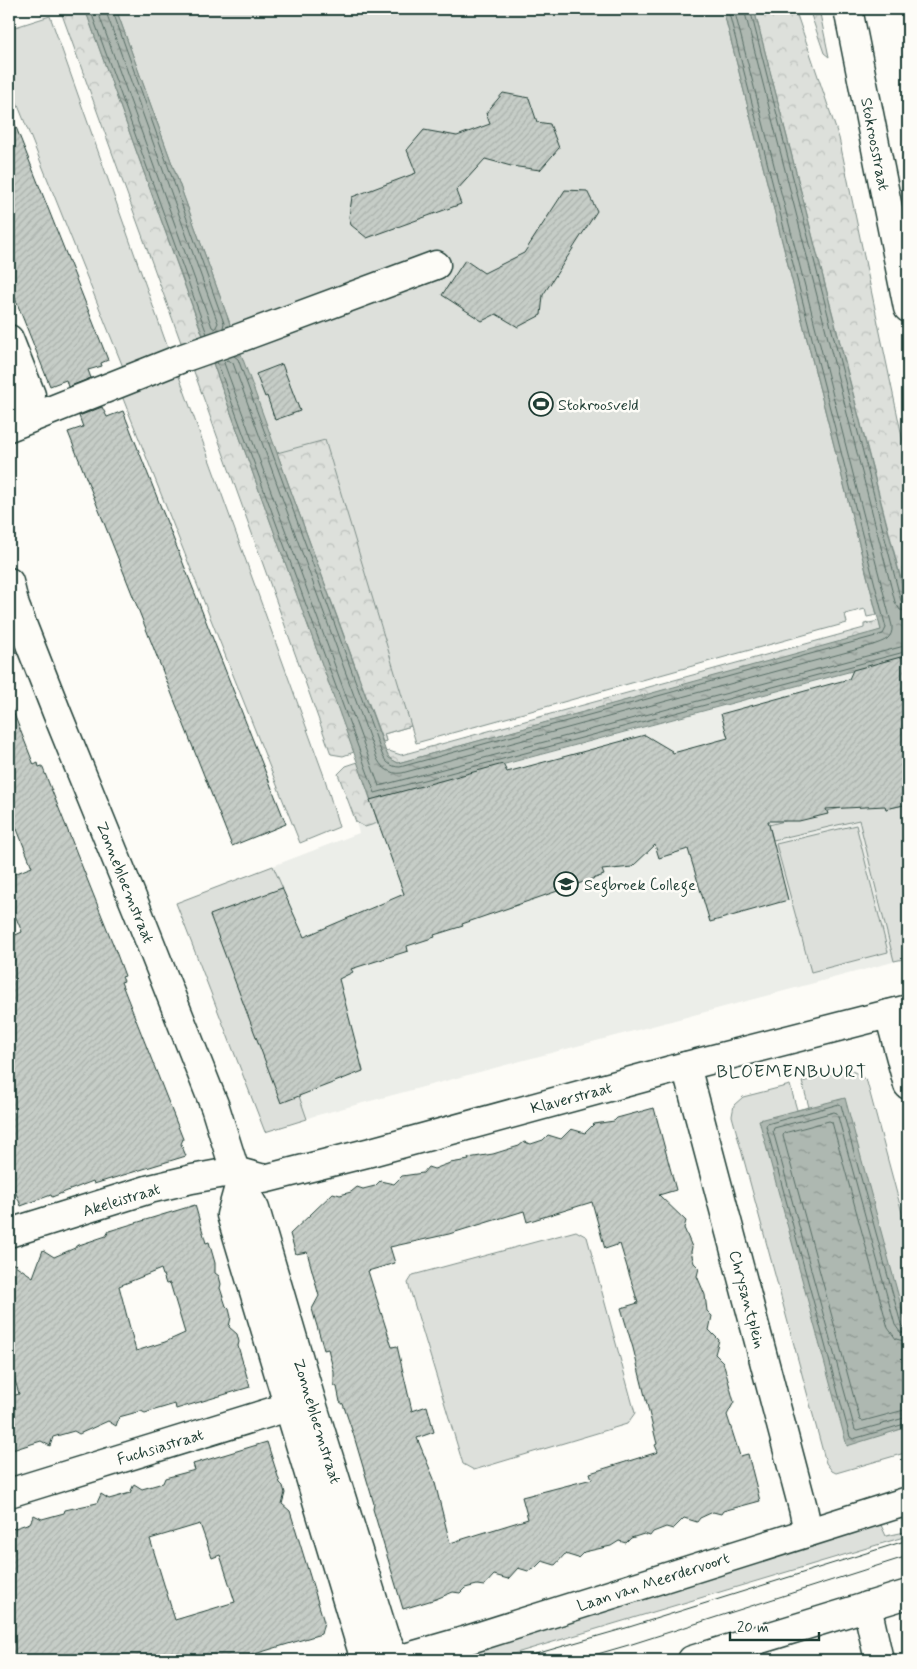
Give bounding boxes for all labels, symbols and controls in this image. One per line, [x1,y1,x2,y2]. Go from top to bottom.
street label: Stokroosstraat [855,96,894,193]
sports icon: Stokroosveld [528,391,554,417]
place label: Stokroosveld [558,395,639,416]
street label: Zonnebloemstraat [91,819,159,947]
school or university icon: Segbroek College [553,871,579,897]
place label: Segbroek College [584,875,696,897]
district label: BLOEMENBUURT [716,1060,868,1084]
street label: Klaverstraat [528,1078,614,1119]
street label: Akeleistraat [80,1179,163,1222]
street label: Chrysantplein [723,1248,770,1351]
street label: Zonnebloemstraat [288,1356,346,1486]
street label: Fuchsiastraat [115,1424,206,1471]
street label: Laan van Meerdervoort [575,1548,732,1617]
scale bar [730,1609,818,1641]
text: 20 m [737,1618,769,1638]

